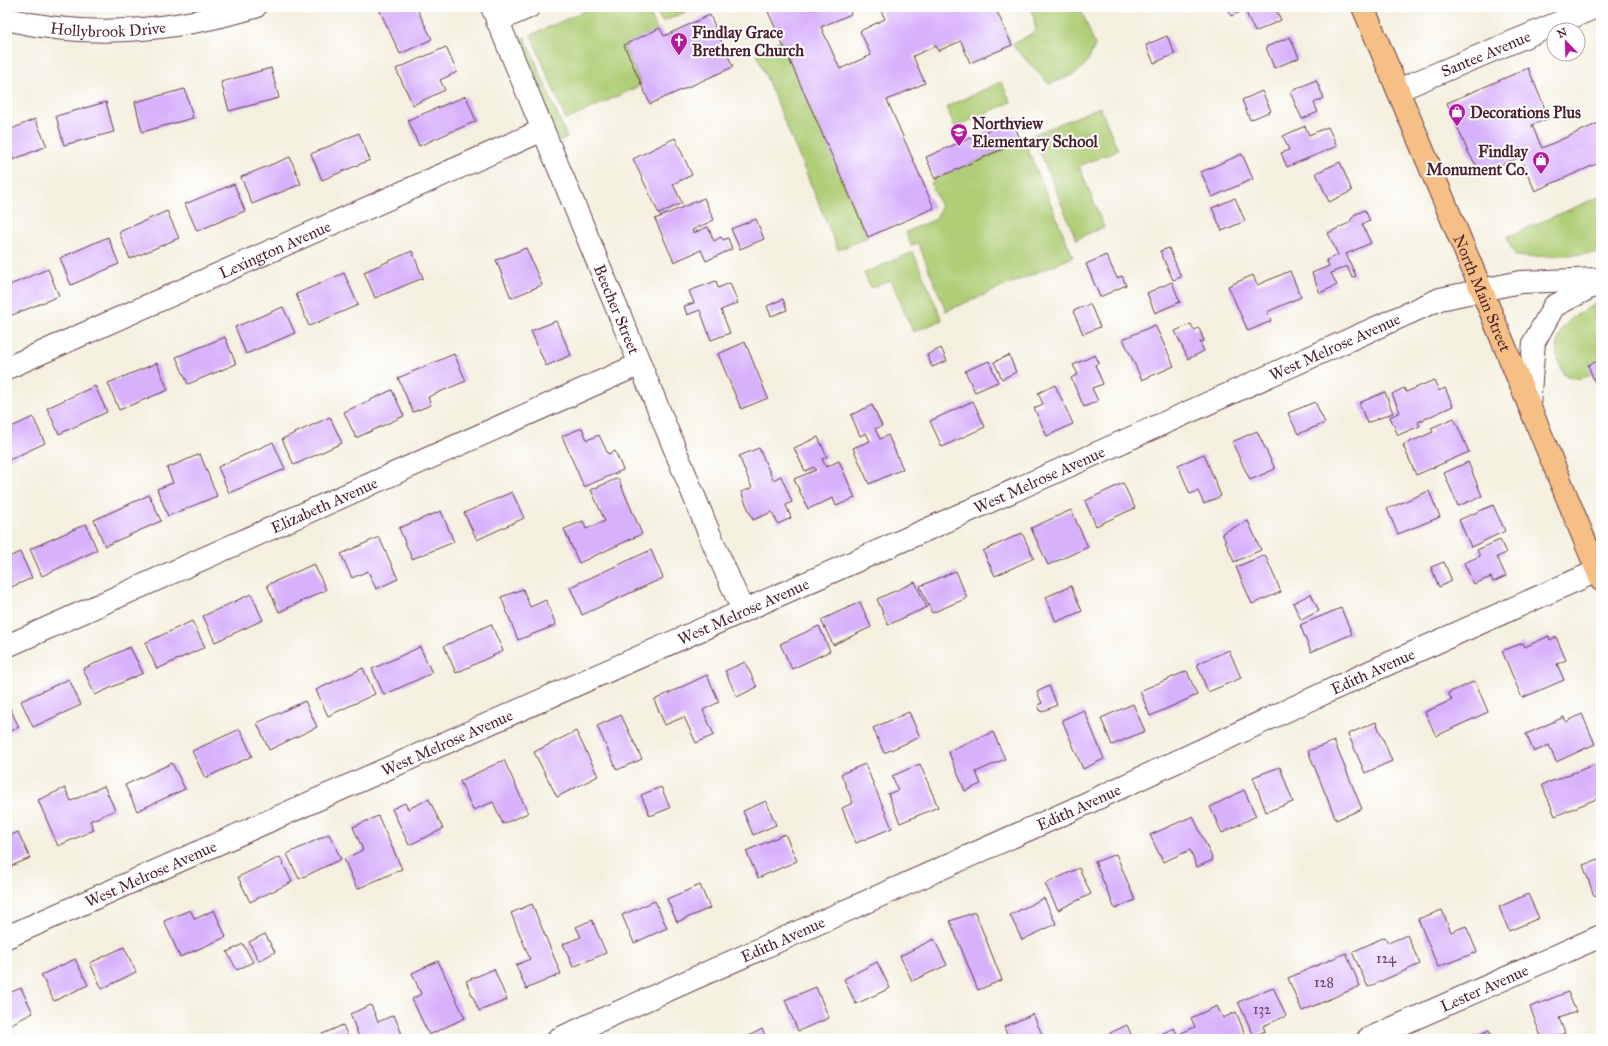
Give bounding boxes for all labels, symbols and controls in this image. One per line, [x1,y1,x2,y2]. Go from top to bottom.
street label: Hollybrook Drive [49,17,167,40]
north arrow [1546,22,1586,62]
place label: Findlay Grace Brethren Church [692,23,804,60]
text: N [1555,25,1570,41]
street label: Santee Avenue [1438,26,1533,80]
church icon: Findlay Grace Brethren Church [669,31,689,56]
shop icon: Decorations Plus [1447,102,1467,127]
place label: Decorations Plus [1470,103,1581,122]
place label: Northview Elementary School [972,114,1098,152]
school or university icon: Northview Elementary School [949,122,969,147]
place label: Findlay Monument Co. [1426,142,1529,179]
shop icon: Findlay Monument Co. [1531,150,1551,175]
street label: Lexington Avenue [216,216,334,282]
street label: North Main Street [1450,232,1516,355]
street label: Beecher Street [590,261,644,357]
street label: West Melrose Avenue [1266,309,1403,384]
street label: West Melrose Avenue [971,441,1108,517]
street label: Elizabeth Avenue [268,473,381,537]
street label: West Melrose Avenue [674,573,812,648]
street label: Edith Avenue [1328,644,1418,698]
street label: West Melrose Avenue [378,705,516,780]
street label: Edith Avenue [1034,779,1124,834]
street label: West Melrose Avenue [82,836,219,911]
street label: Edith Avenue [738,912,828,966]
house number: 124 [1376,950,1397,967]
street label: Lester Avenue [1437,960,1531,1015]
house number: 128 [1314,974,1334,991]
house number: 132 [1253,1001,1271,1018]

